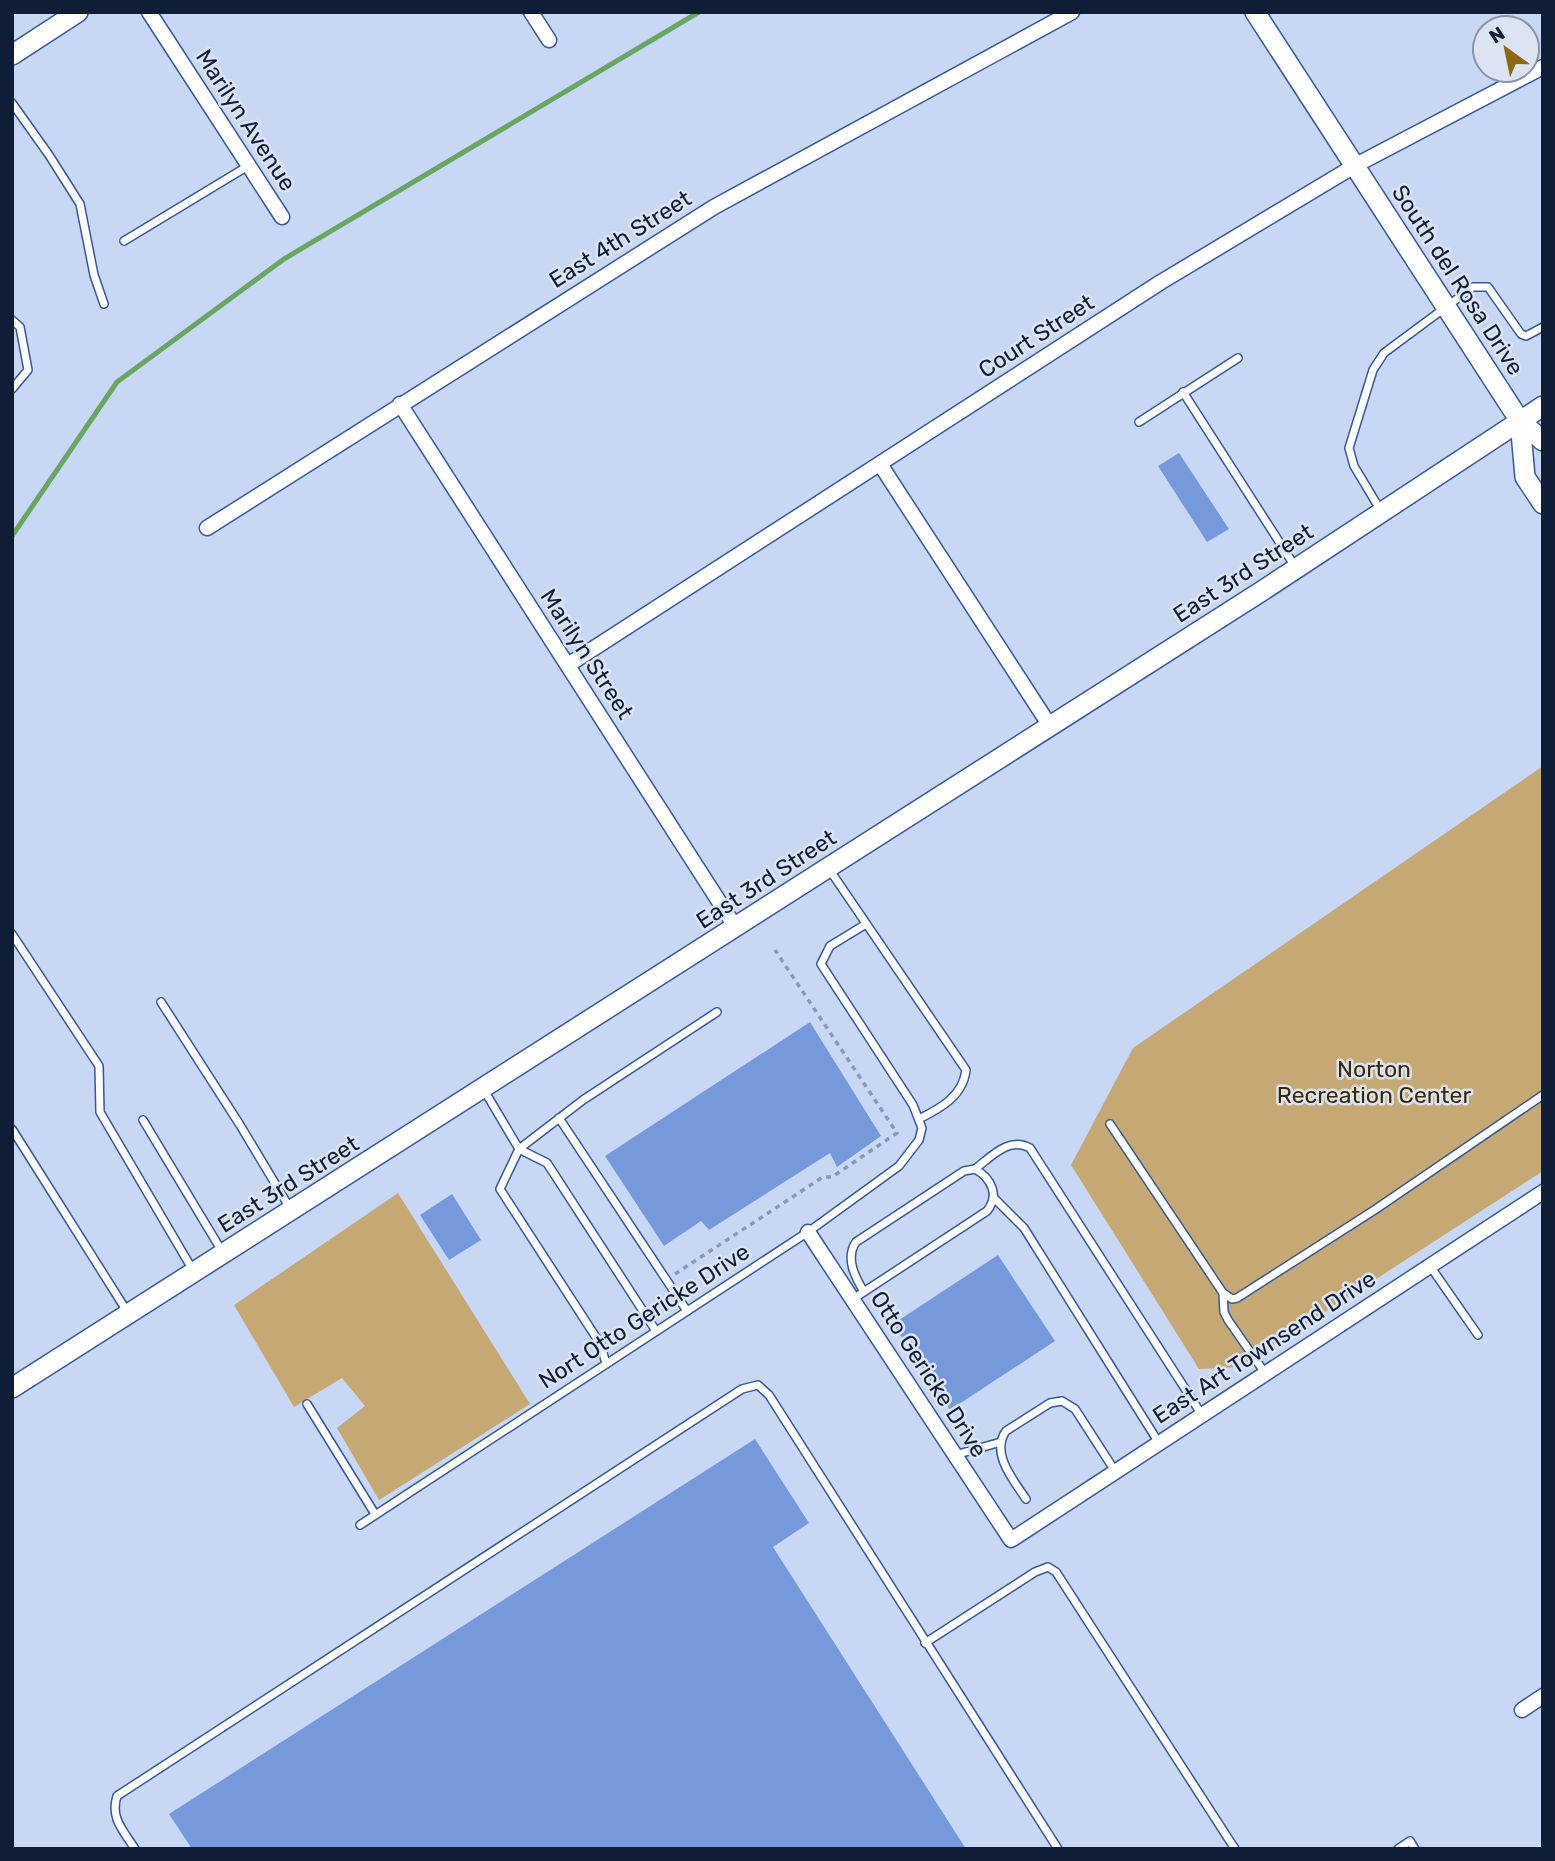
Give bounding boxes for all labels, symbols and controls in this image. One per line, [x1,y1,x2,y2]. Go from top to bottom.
north arrow [1471,14,1541,84]
text: N [1485,22,1509,49]
street label: Marilyn Avenue [190,44,302,196]
street label: South del Rosa Drive [1386,180,1530,380]
street label: East 4th Street [544,184,696,294]
street label: Court Street [973,288,1099,384]
street label: East 3rd Street [1168,517,1318,629]
street label: Marilyn Street [535,584,639,724]
street label: East 3rd Street [691,823,841,935]
park label: Norton Recreation Center [1277,1055,1471,1109]
street label: East 3rd Street [212,1129,364,1239]
street label: Nort Otto Gericke Drive [533,1237,755,1395]
street label: East Art Townsend Drive [1147,1264,1381,1430]
street label: Otto Gericke Drive [865,1285,993,1463]

